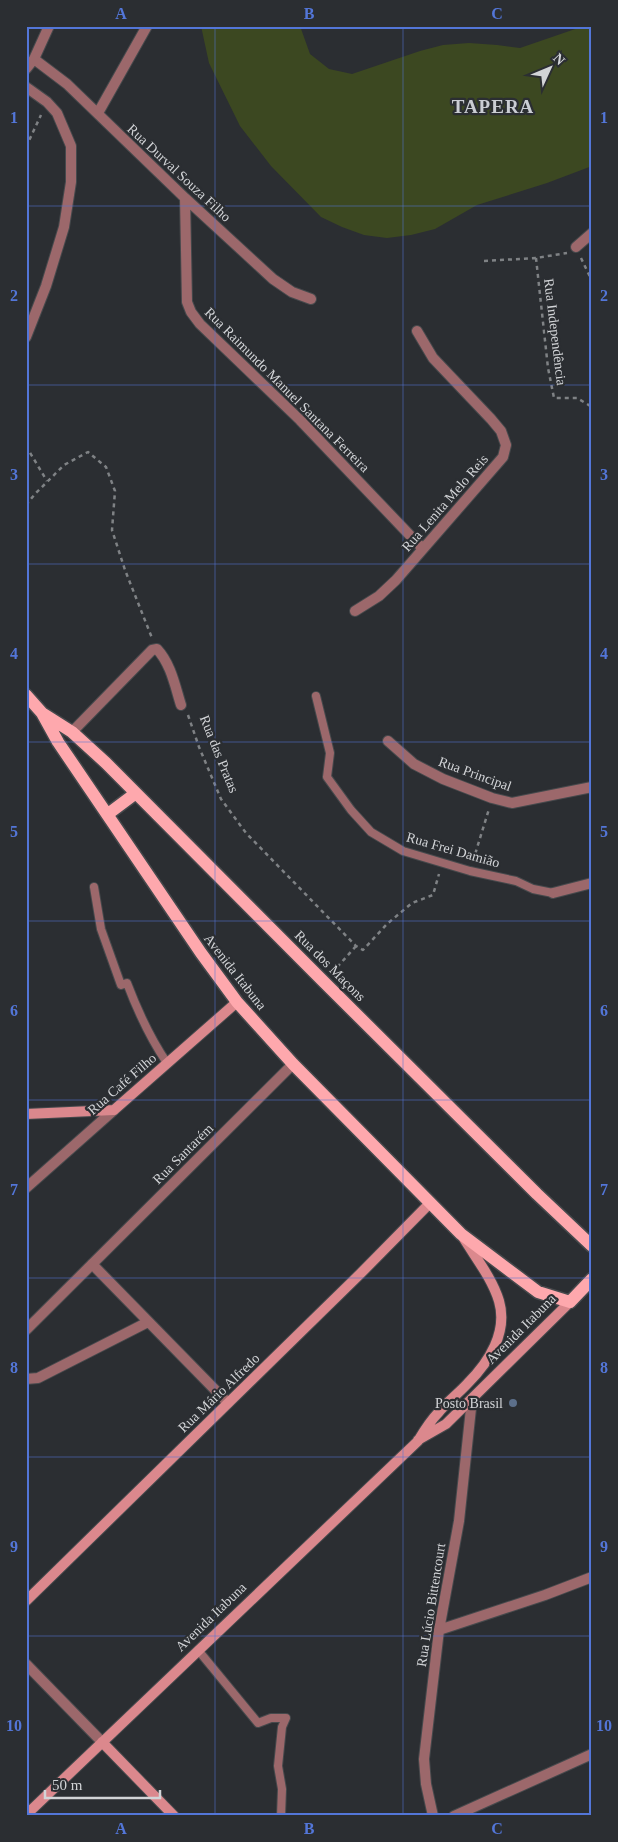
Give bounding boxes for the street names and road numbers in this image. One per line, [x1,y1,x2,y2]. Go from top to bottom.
street label: Rua Durval Souza Filho [124,121,234,225]
street label: Rua Independência [541,278,569,387]
street label: Rua Raimundo Manuel Santana Ferreira [202,305,373,476]
street label: Rua Lenita Melo Reis [399,452,491,554]
street label: Rua das Pratas [197,713,241,795]
street label: Rua Principal [436,754,514,794]
street label: Rua Frei Damião [405,830,501,870]
street label: Rua dos Maçons [292,928,368,1004]
street label: Avenida Itabuna [201,931,270,1013]
street label: Rua Café Filho [85,1050,159,1118]
street label: Rua Santarém [150,1121,216,1187]
street label: Avenida Itabuna [483,1291,559,1367]
street label: Rua Mário Alfredo [175,1351,263,1435]
street label: Rua Lúcio Bittencourt [414,1542,448,1668]
street label: Avenida Itabuna [173,1579,250,1654]

